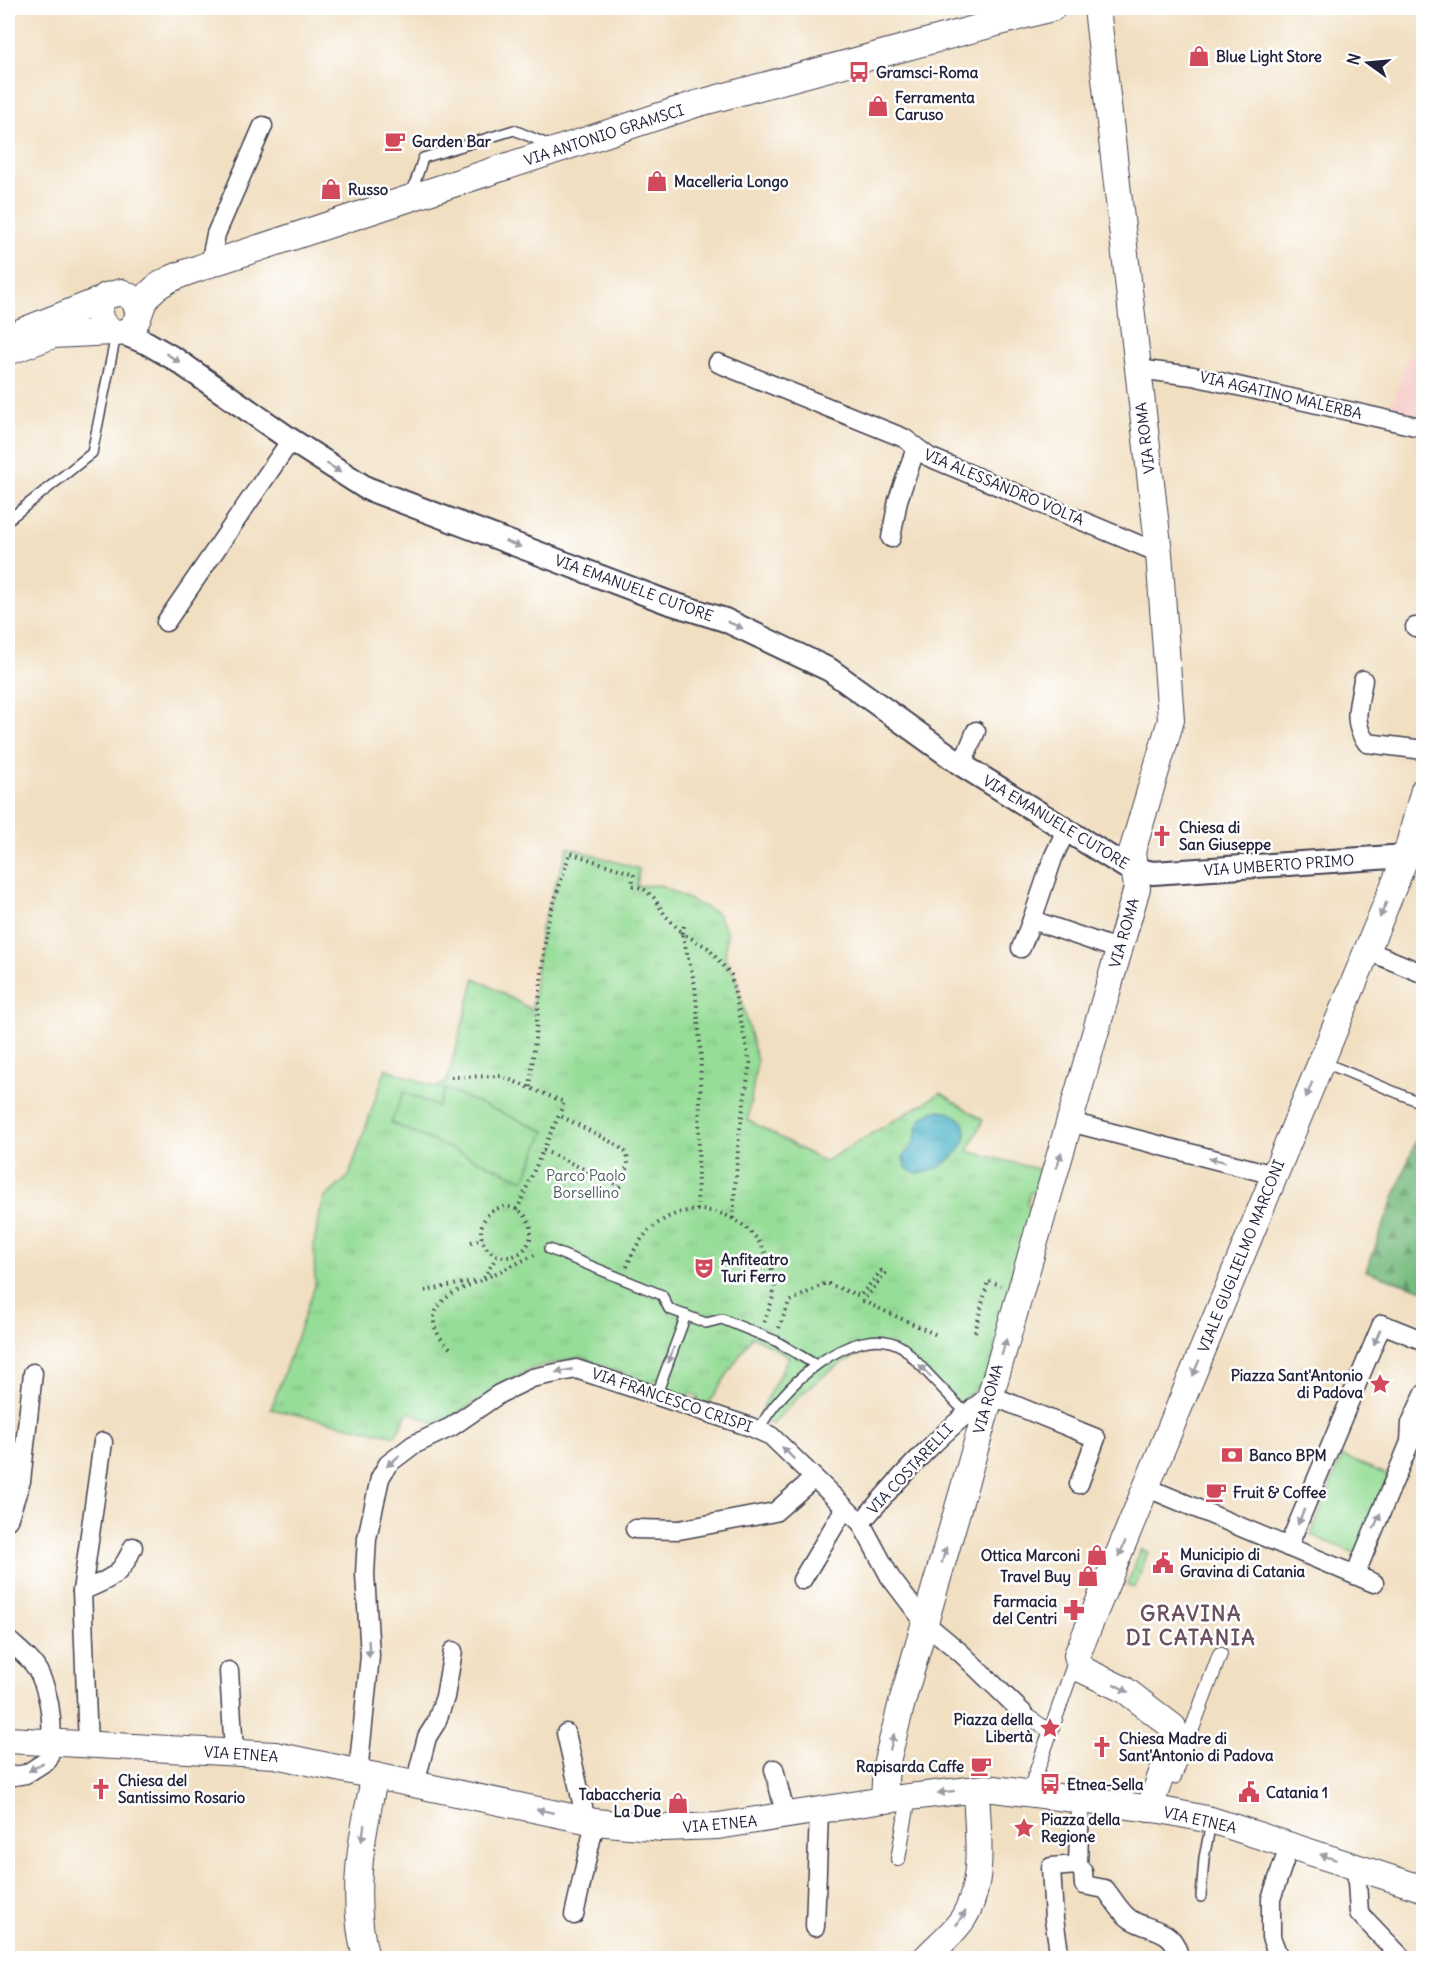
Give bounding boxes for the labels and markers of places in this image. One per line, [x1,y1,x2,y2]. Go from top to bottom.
shop icon: Blue Light Store [1187,44,1211,68]
place label: Blue Light Store [1216,47,1322,67]
bus stop icon: Gramsci-Roma [847,60,871,84]
place label: Gramsci-Roma [876,63,979,82]
place label: Ferramenta Caruso [895,88,975,124]
shop icon: Ferramenta Caruso [866,94,890,118]
cafe icon: Garden Bar [383,129,407,153]
place label: Garden Bar [412,132,492,151]
shop icon: Macelleria Longo [645,169,669,193]
place label: Macelleria Longo [674,172,789,192]
shop icon: Russo [319,177,343,201]
place label: Russo [348,180,389,199]
place label: Chiesa di San Giuseppe [1179,818,1271,855]
church icon: Chiesa di San Giuseppe [1150,824,1174,848]
place label: Anfiteatro Turi Ferro [721,1250,789,1286]
theatre icon: Anfiteatro Turi Ferro [692,1256,716,1280]
place label: Piazza Sant'Antonio di Padova [1231,1366,1364,1402]
place icon: Piazza Sant'Antonio di Padova [1368,1372,1392,1396]
bank icon: Banco BPM [1220,1443,1244,1467]
place label: Banco BPM [1249,1446,1327,1465]
cafe icon: Fruit & Coffee [1204,1480,1228,1504]
place label: Fruit & Coffee [1233,1483,1326,1502]
shop icon: Ottica Marconi [1085,1543,1109,1567]
place label: Municipio di Gravina di Catania [1180,1545,1306,1581]
place label: Ottica Marconi [981,1546,1080,1565]
public building icon: Municipio di Gravina di Catania [1151,1551,1175,1575]
shop icon: Travel Buy [1076,1564,1100,1588]
place label: Travel Buy [1000,1567,1071,1587]
place label: Farmacia del Centri [993,1592,1057,1628]
pharmacy icon: Farmacia del Centri [1062,1598,1086,1622]
place label: Piazza della Libertà [954,1710,1033,1746]
place icon: Piazza della Libertà [1038,1716,1062,1740]
place label: Chiesa Madre di Sant'Antonio di Padova [1119,1729,1274,1765]
church icon: Chiesa Madre di Sant'Antonio di Padova [1090,1735,1114,1759]
cafe icon: Rapisarda Caffe [969,1754,993,1778]
place label: Rapisarda Caffe [856,1757,964,1777]
place label: Chiesa del Santissimo Rosario [118,1771,246,1807]
bus stop icon: Etnea-Sella [1038,1772,1062,1796]
place label: Etnea-Sella [1067,1775,1144,1794]
church icon: Chiesa del Santissimo Rosario [89,1777,113,1801]
public building icon: Catania 1 [1237,1780,1261,1804]
place label: Catania 1 [1266,1783,1328,1802]
place label: Tabaccheria La Due [579,1785,661,1821]
shop icon: Tabaccheria La Due [666,1791,690,1815]
place label: Piazza della Regione [1041,1810,1121,1847]
place icon: Piazza della Regione [1012,1816,1036,1840]

